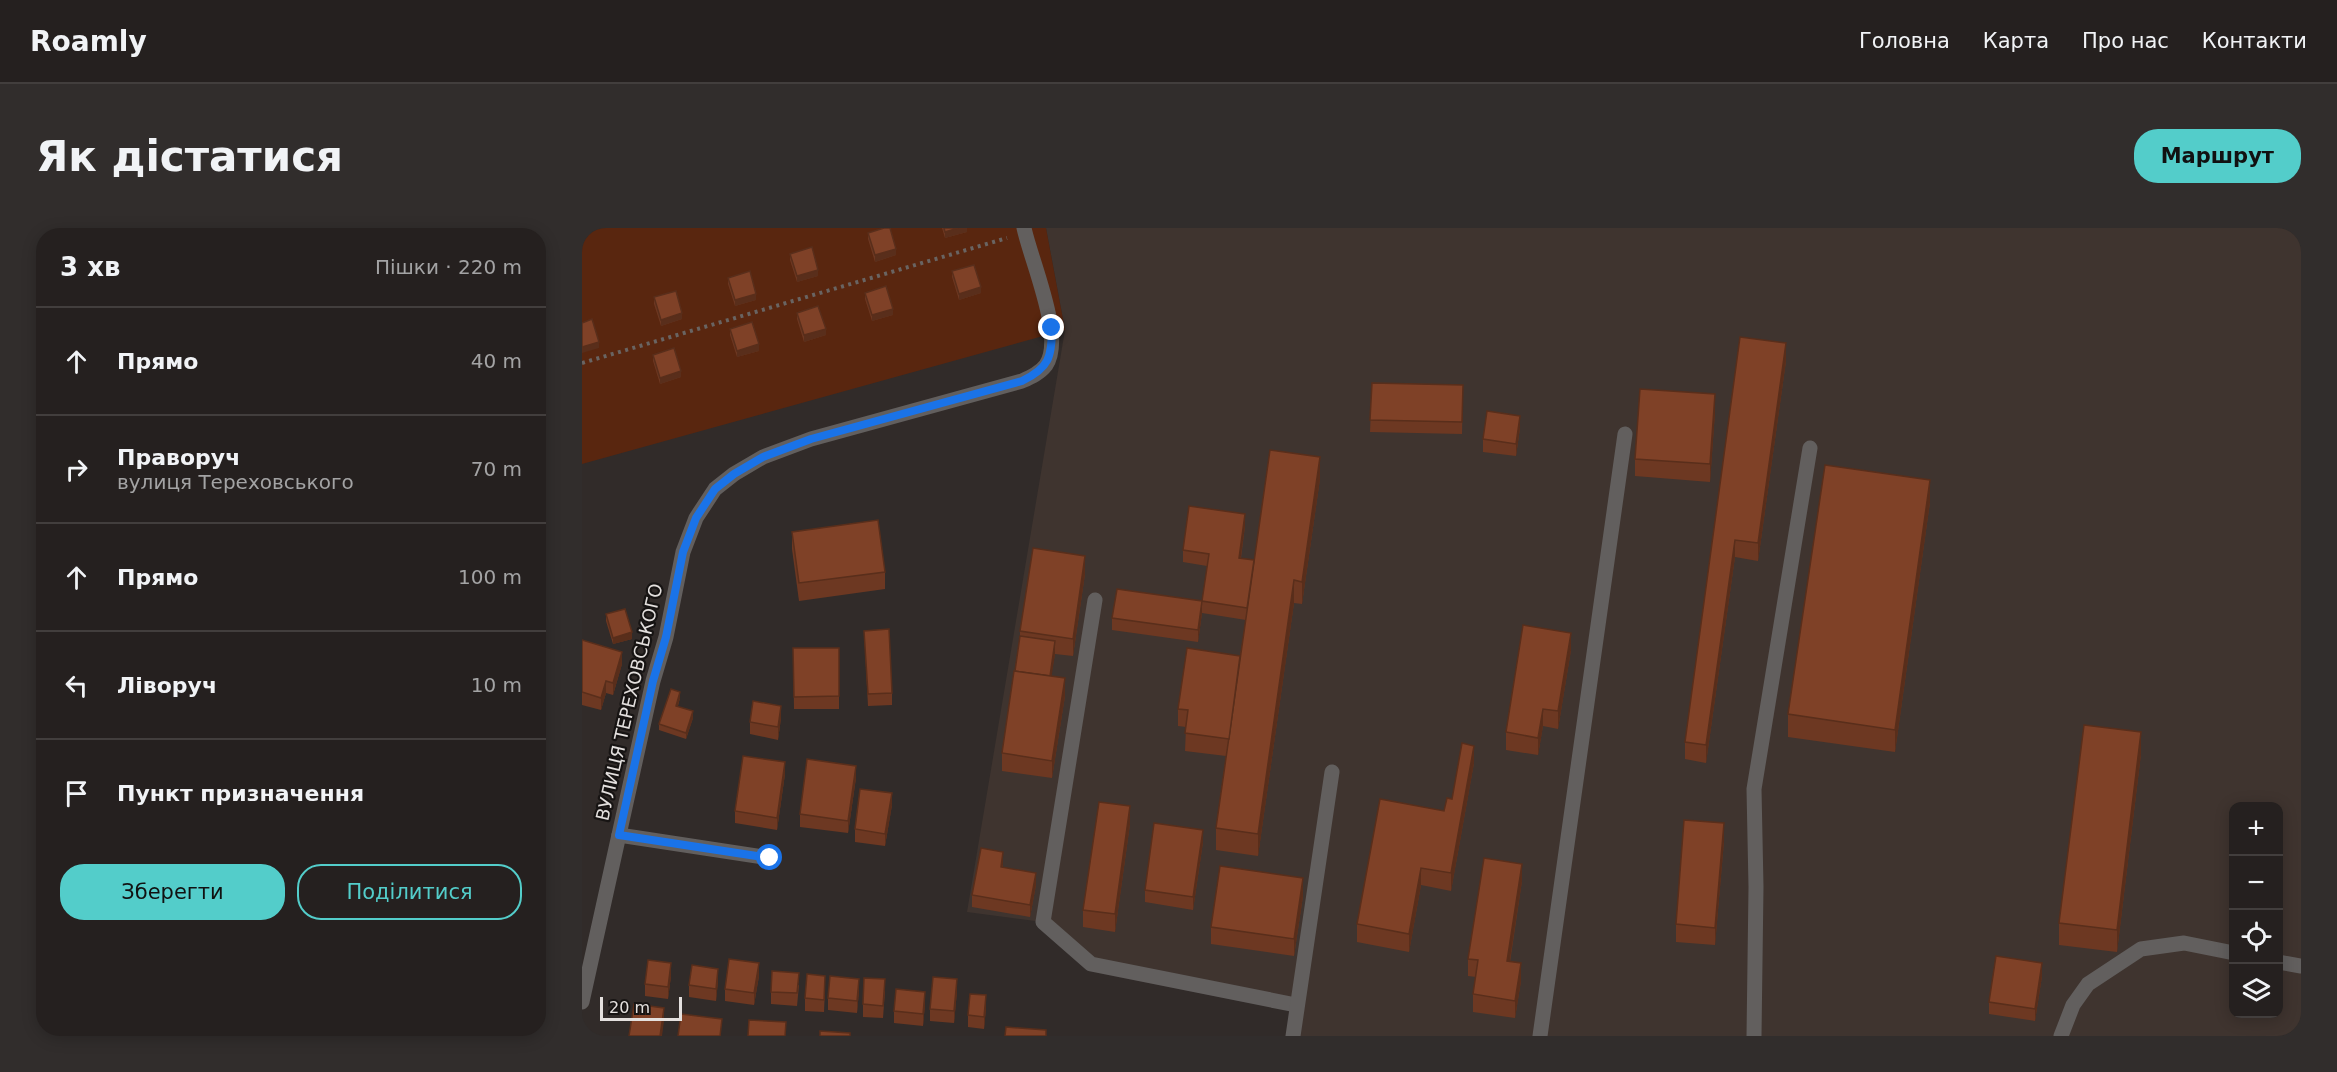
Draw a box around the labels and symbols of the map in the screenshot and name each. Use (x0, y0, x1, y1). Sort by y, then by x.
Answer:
route end (1038, 314, 1064, 340)
street label: ВУЛИЦЯ ТЕРЕХОВСЬКОГО (591, 581, 667, 823)
route start (756, 844, 782, 870)
scale bar (600, 994, 682, 1022)

